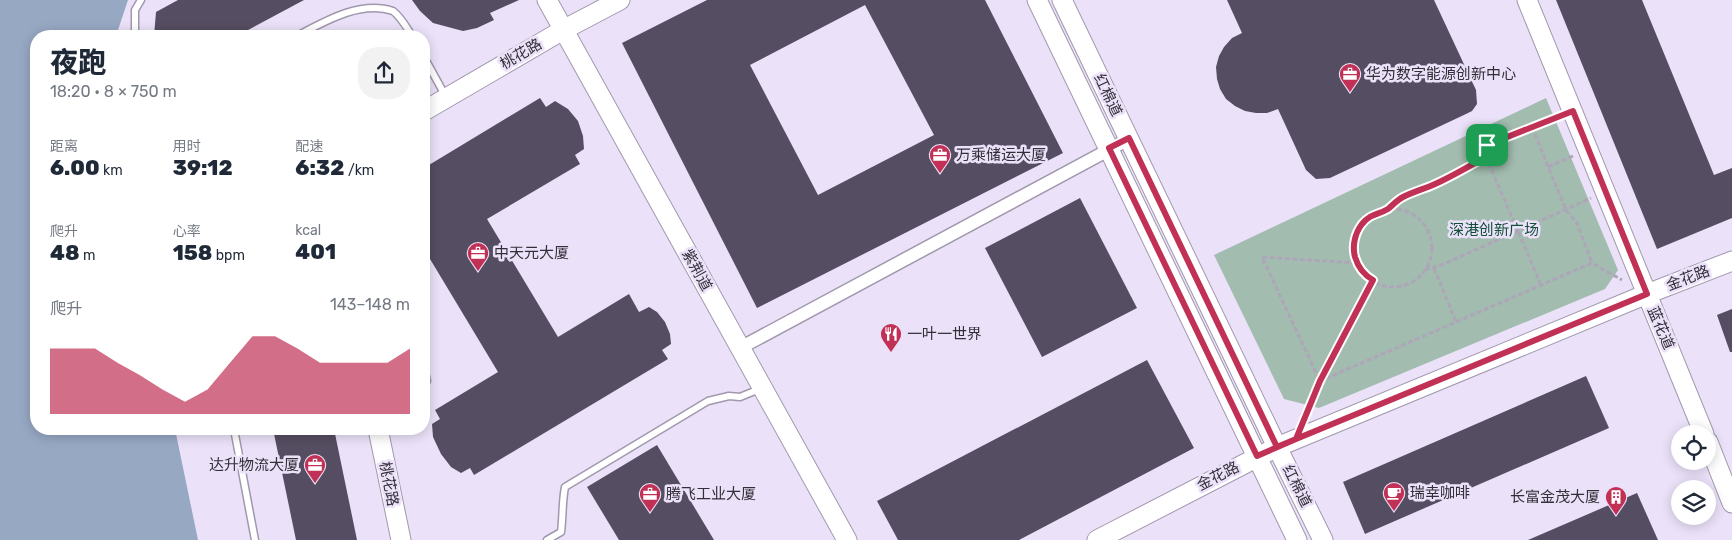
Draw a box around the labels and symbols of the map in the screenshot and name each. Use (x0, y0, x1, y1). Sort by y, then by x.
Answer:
street label: 桃花路 (497, 35, 545, 73)
office icon: 华为数字能源创新中心 (1338, 62, 1362, 93)
place label: 华为数字能源创新中心 (1366, 65, 1516, 83)
street label: 红棉道 (1090, 71, 1126, 119)
pin (1466, 124, 1508, 166)
office icon: 万乘储运大厦 (928, 143, 952, 174)
place label: 万乘储运大厦 (956, 146, 1046, 164)
park label: 深港创新广场 (1449, 221, 1539, 239)
office icon: 中天元大厦 (466, 241, 490, 272)
place label: 中天元大厦 (494, 244, 569, 262)
street label: 紫荆道 (678, 246, 716, 294)
street label: 金花路 (1664, 262, 1712, 294)
street label: 蓝花道 (1644, 304, 1678, 352)
restaurant icon: 一叶一世界 (879, 322, 903, 353)
place label: 一叶一世界 (907, 325, 982, 343)
office icon: 达升物流大厦 (303, 453, 327, 484)
place label: 达升物流大厦 (209, 456, 299, 474)
street label: 金花路 (1194, 458, 1242, 494)
street label: 桃花路 (376, 460, 402, 508)
street label: 红棉道 (1279, 462, 1315, 510)
cafe icon: 瑞幸咖啡 (1382, 481, 1406, 512)
office icon: 腾飞工业大厦 (638, 482, 662, 513)
place label: 瑞幸咖啡 (1410, 484, 1470, 502)
place label: 腾飞工业大厦 (666, 485, 756, 503)
building icon: 长富金茂大厦 (1604, 485, 1628, 516)
place label: 长富金茂大厦 (1510, 488, 1600, 506)

